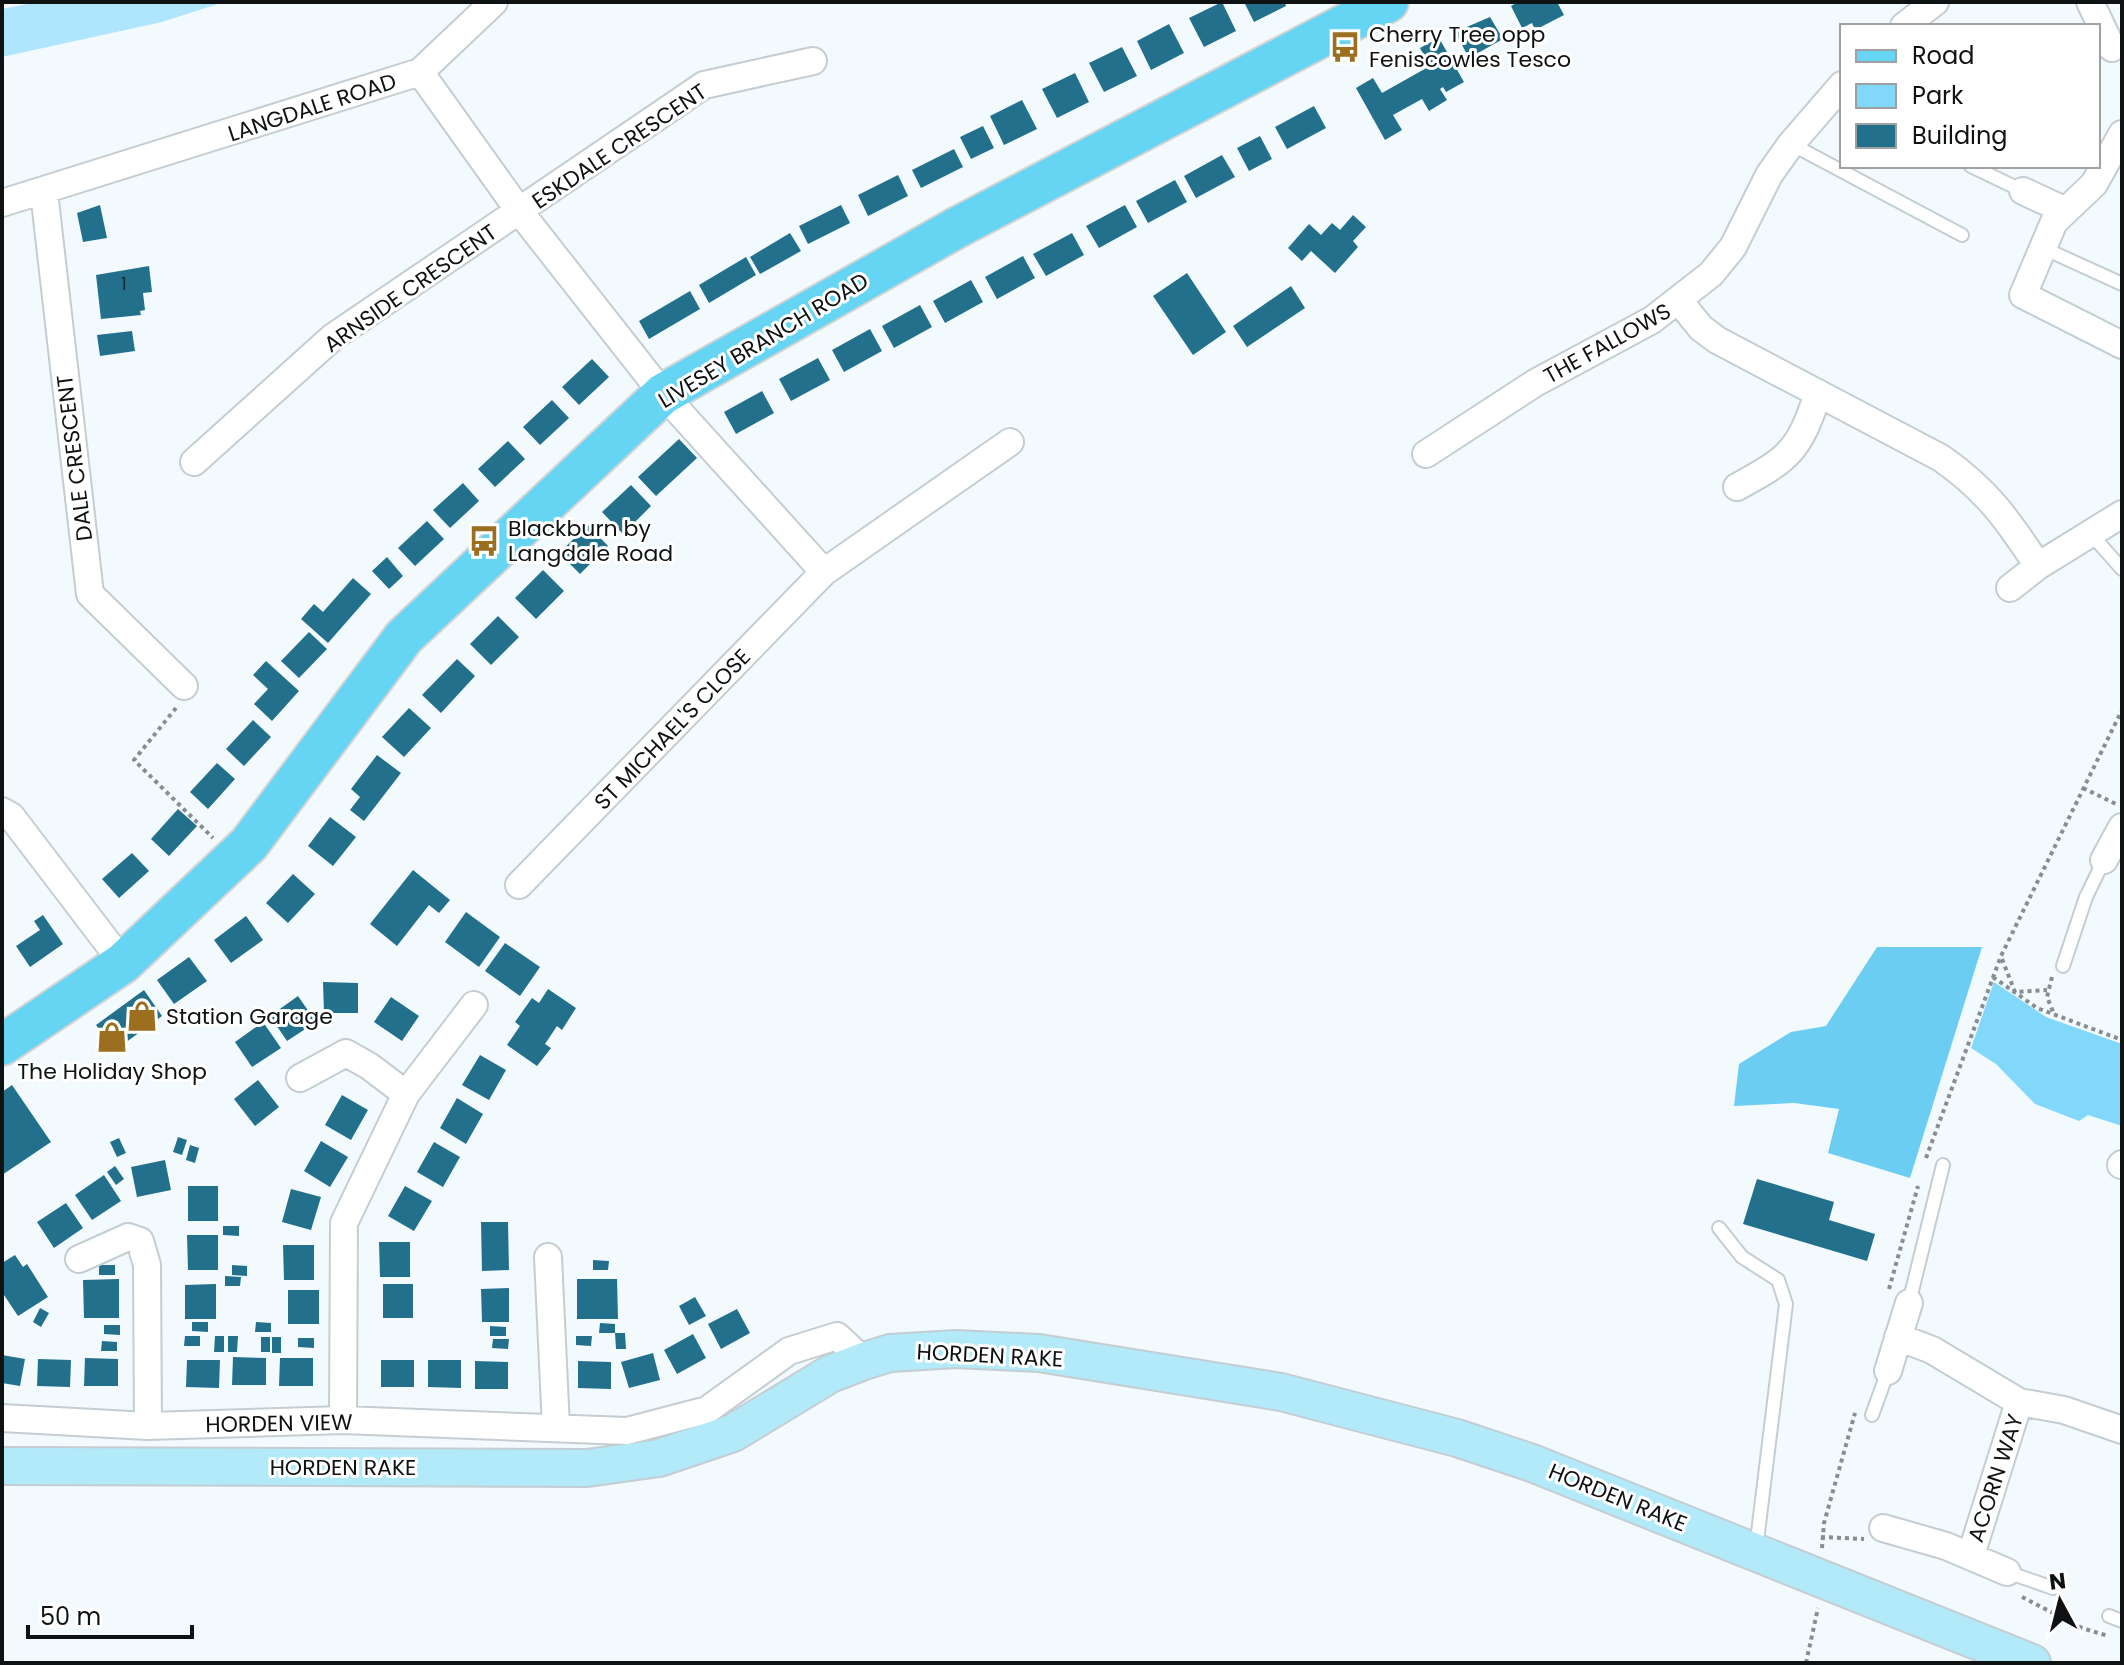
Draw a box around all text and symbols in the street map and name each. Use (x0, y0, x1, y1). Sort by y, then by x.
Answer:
place label: Cherry Tree opp Feniscowles Tesco (1369, 19, 1571, 75)
legend (1840, 24, 2100, 168)
bus stop icon: Cherry Tree opp Feniscowles Tesco (1328, 30, 1362, 64)
text: Road (1912, 39, 1974, 72)
street label: LANGDALE ROAD (224, 66, 400, 149)
street label: ESKDALE CRESCENT (526, 76, 713, 216)
text: Park (1912, 79, 1964, 112)
text: Building (1912, 119, 2008, 152)
street label: ARNSIDE CRESCENT (317, 217, 503, 360)
street label: LIVESEY BRANCH ROAD (652, 265, 874, 416)
house number: 1 (121, 271, 127, 296)
street label: THE FALLOWS (1538, 296, 1676, 391)
street label: DALE CRESCENT (49, 373, 100, 543)
place label: Blackburn by Langdale Road (508, 513, 673, 569)
bus stop icon: Blackburn by Langdale Road (467, 524, 501, 558)
street label: ST MICHAEL'S CLOSE (587, 642, 758, 817)
shop icon: Station Garage (125, 999, 159, 1033)
place label: Station Garage (166, 1001, 333, 1032)
shop icon: The Holiday Shop (95, 1020, 129, 1054)
place label: The Holiday Shop (17, 1056, 207, 1087)
street label: HORDEN RAKE (916, 1336, 1064, 1375)
street label: HORDEN VIEW (205, 1407, 353, 1440)
street label: ACORN WAY (1960, 1410, 2031, 1546)
street label: HORDEN RAKE (270, 1452, 416, 1483)
street label: HORDEN RAKE (1544, 1456, 1692, 1539)
north arrow (2020, 1561, 2100, 1641)
text: N (2048, 1565, 2068, 1598)
scale bar (28, 1589, 192, 1639)
text: 50 m (40, 1600, 101, 1633)

